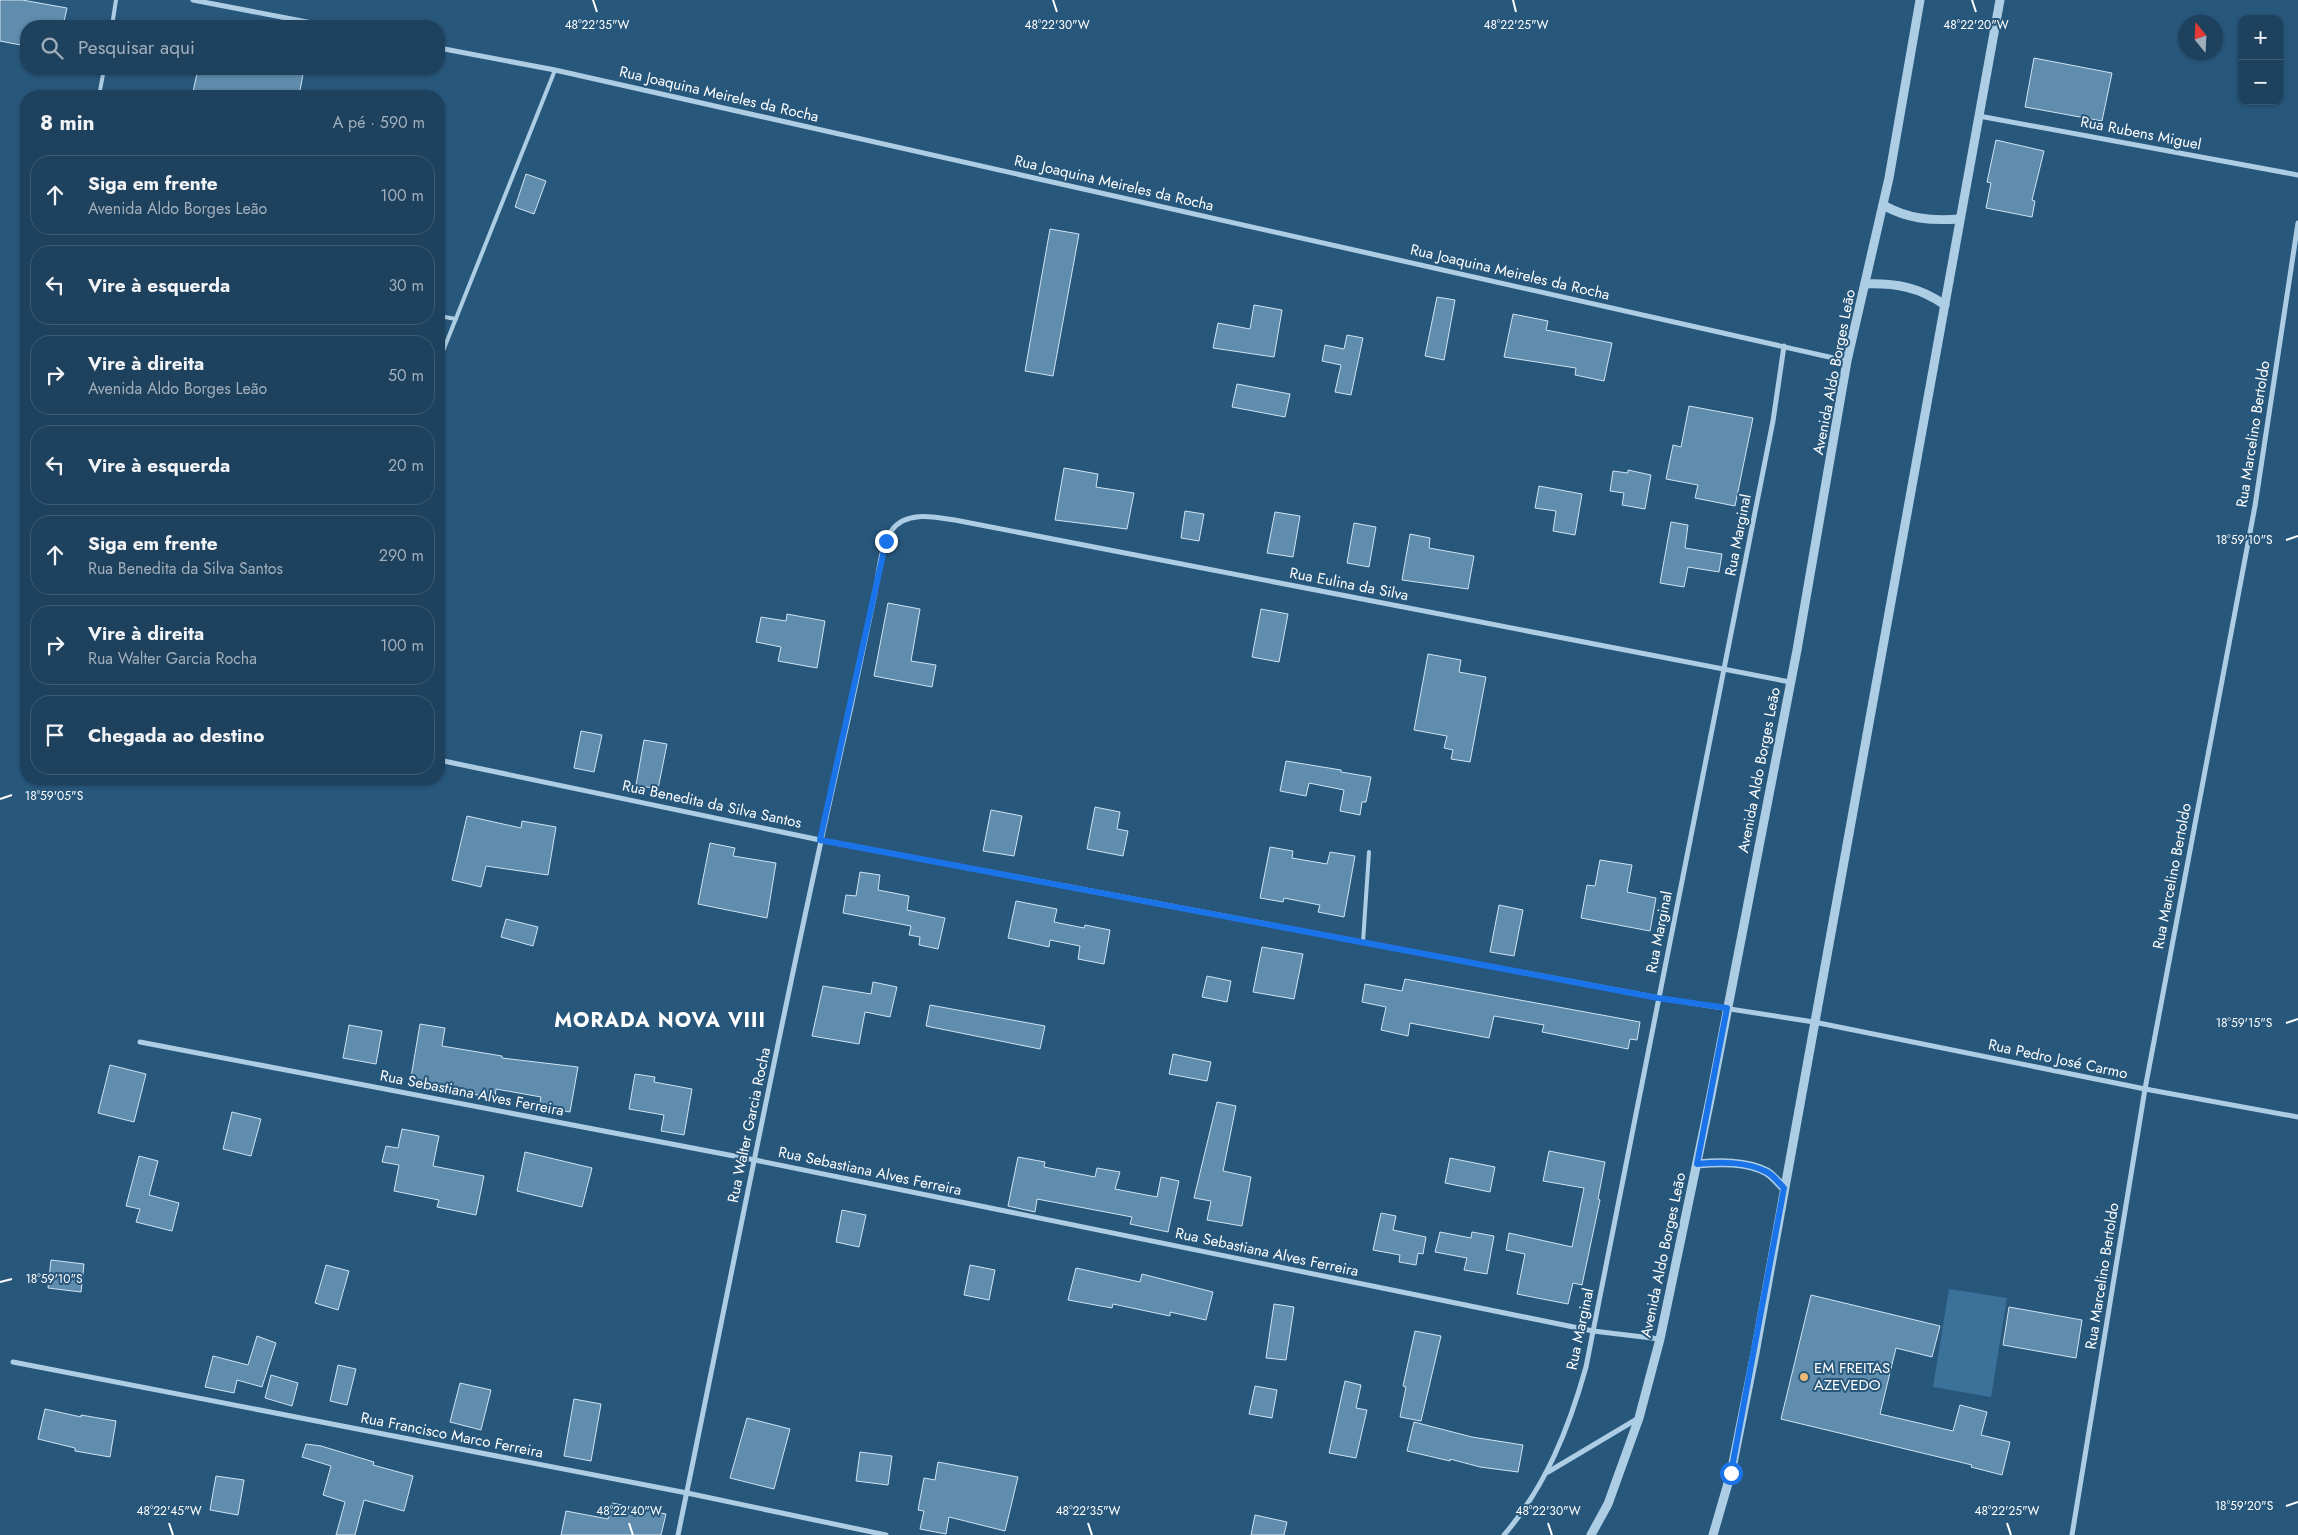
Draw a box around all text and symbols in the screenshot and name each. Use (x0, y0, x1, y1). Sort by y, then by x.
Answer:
north arrow (2178, 15, 2223, 60)
map controls (2238, 15, 2283, 105)
button: + (2238, 15, 2283, 60)
text: 48°22'35"W (565, 16, 629, 34)
text: 48°22'30"W (1024, 16, 1090, 34)
text: 48°22'25"W (1483, 16, 1549, 34)
text: 48°22'20"W (1943, 16, 2009, 34)
search box (20, 20, 445, 75)
icon: search (38, 34, 66, 62)
text: Pesquisar aqui (78, 34, 195, 61)
street label: Rua Joaquina Meireles da Rocha (617, 60, 821, 128)
button: − (2238, 60, 2283, 105)
text: 8 min (40, 108, 95, 138)
text: A pé · 590 m (333, 111, 425, 134)
street label: Rua Rubens Miguel (2079, 111, 2203, 155)
street label: Rua Joaquina Meireles da Rocha (1012, 149, 1216, 217)
text: Siga em frente (88, 170, 218, 197)
icon: ahead (41, 181, 69, 209)
text: 100 m (380, 184, 424, 207)
text: Avenida Aldo Borges Leão (88, 197, 267, 220)
street label: Rua Joaquina Meireles da Rocha (1408, 238, 1612, 306)
icon: left (41, 271, 69, 299)
text: Vire à esquerda (88, 272, 230, 299)
text: 30 m (388, 274, 424, 297)
street label: Avenida Aldo Borges Leão (1807, 287, 1861, 457)
text: Vire à direita (88, 350, 204, 377)
street label: Rua Marcelino Bertoldo (2231, 359, 2275, 509)
icon: right (41, 361, 69, 389)
text: 50 m (388, 364, 424, 387)
text: Avenida Aldo Borges Leão (88, 377, 267, 400)
icon: left (41, 451, 69, 479)
text: Vire à esquerda (88, 452, 230, 479)
text: 20 m (388, 454, 424, 477)
street label: Rua Marginal (1719, 492, 1757, 578)
text: Siga em frente (88, 530, 218, 557)
route end (875, 530, 898, 553)
text: 18°59'10"S (2215, 531, 2273, 549)
icon: ahead (41, 541, 69, 569)
text: 290 m (379, 544, 424, 567)
text: Rua Benedita da Silva Santos (88, 557, 283, 580)
street label: Rua Eulina da Silva (1288, 562, 1410, 606)
text: Vire à direita (88, 620, 204, 647)
icon: right (41, 631, 69, 659)
text: 100 m (380, 634, 424, 657)
text: Rua Walter Garcia Rocha (88, 647, 257, 670)
street label: Avenida Aldo Borges Leão (1732, 685, 1786, 855)
icon: arrive (41, 721, 69, 749)
text: Chegada ao destino (88, 722, 264, 749)
street label: Rua Benedita da Silva Santos (620, 774, 804, 834)
text: 18°59'05"S (25, 787, 84, 805)
street label: Rua Marcelino Bertoldo (2147, 801, 2197, 951)
street label: Rua Marginal (1640, 889, 1678, 975)
district label: MORADA NOVA VIII (554, 1006, 766, 1035)
text: 18°59'15"S (2216, 1014, 2273, 1032)
street label: Rua Pedro José Carmo (1986, 1033, 2130, 1085)
street label: Rua Walter Garcia Rocha (722, 1045, 776, 1205)
street label: Rua Sebastiana Alves Ferreira (378, 1064, 566, 1122)
street label: Rua Sebastiana Alves Ferreira (776, 1141, 964, 1201)
street label: Avenida Aldo Borges Leão (1635, 1170, 1691, 1340)
street label: Rua Marcelino Bertoldo (2080, 1201, 2124, 1351)
street label: Rua Sebastiana Alves Ferreira (1173, 1222, 1361, 1282)
text: 18°59'10"S (25, 1270, 83, 1288)
street label: Rua Marginal (1561, 1286, 1599, 1372)
place label: EM FREITAS AZEVEDO (1814, 1357, 1890, 1396)
marker: EM FREITAS AZEVEDO (1798, 1371, 1810, 1383)
street label: Rua Francisco Marco Ferreira (359, 1407, 545, 1463)
route start (1720, 1462, 1743, 1485)
text: 18°59'20"S (2215, 1497, 2274, 1515)
text: 48°22'45"W (136, 1502, 202, 1520)
text: 48°22'40"W (596, 1502, 662, 1520)
text: 48°22'35"W (1056, 1502, 1120, 1520)
text: 48°22'30"W (1515, 1502, 1581, 1520)
text: 48°22'25"W (1974, 1502, 2040, 1520)

